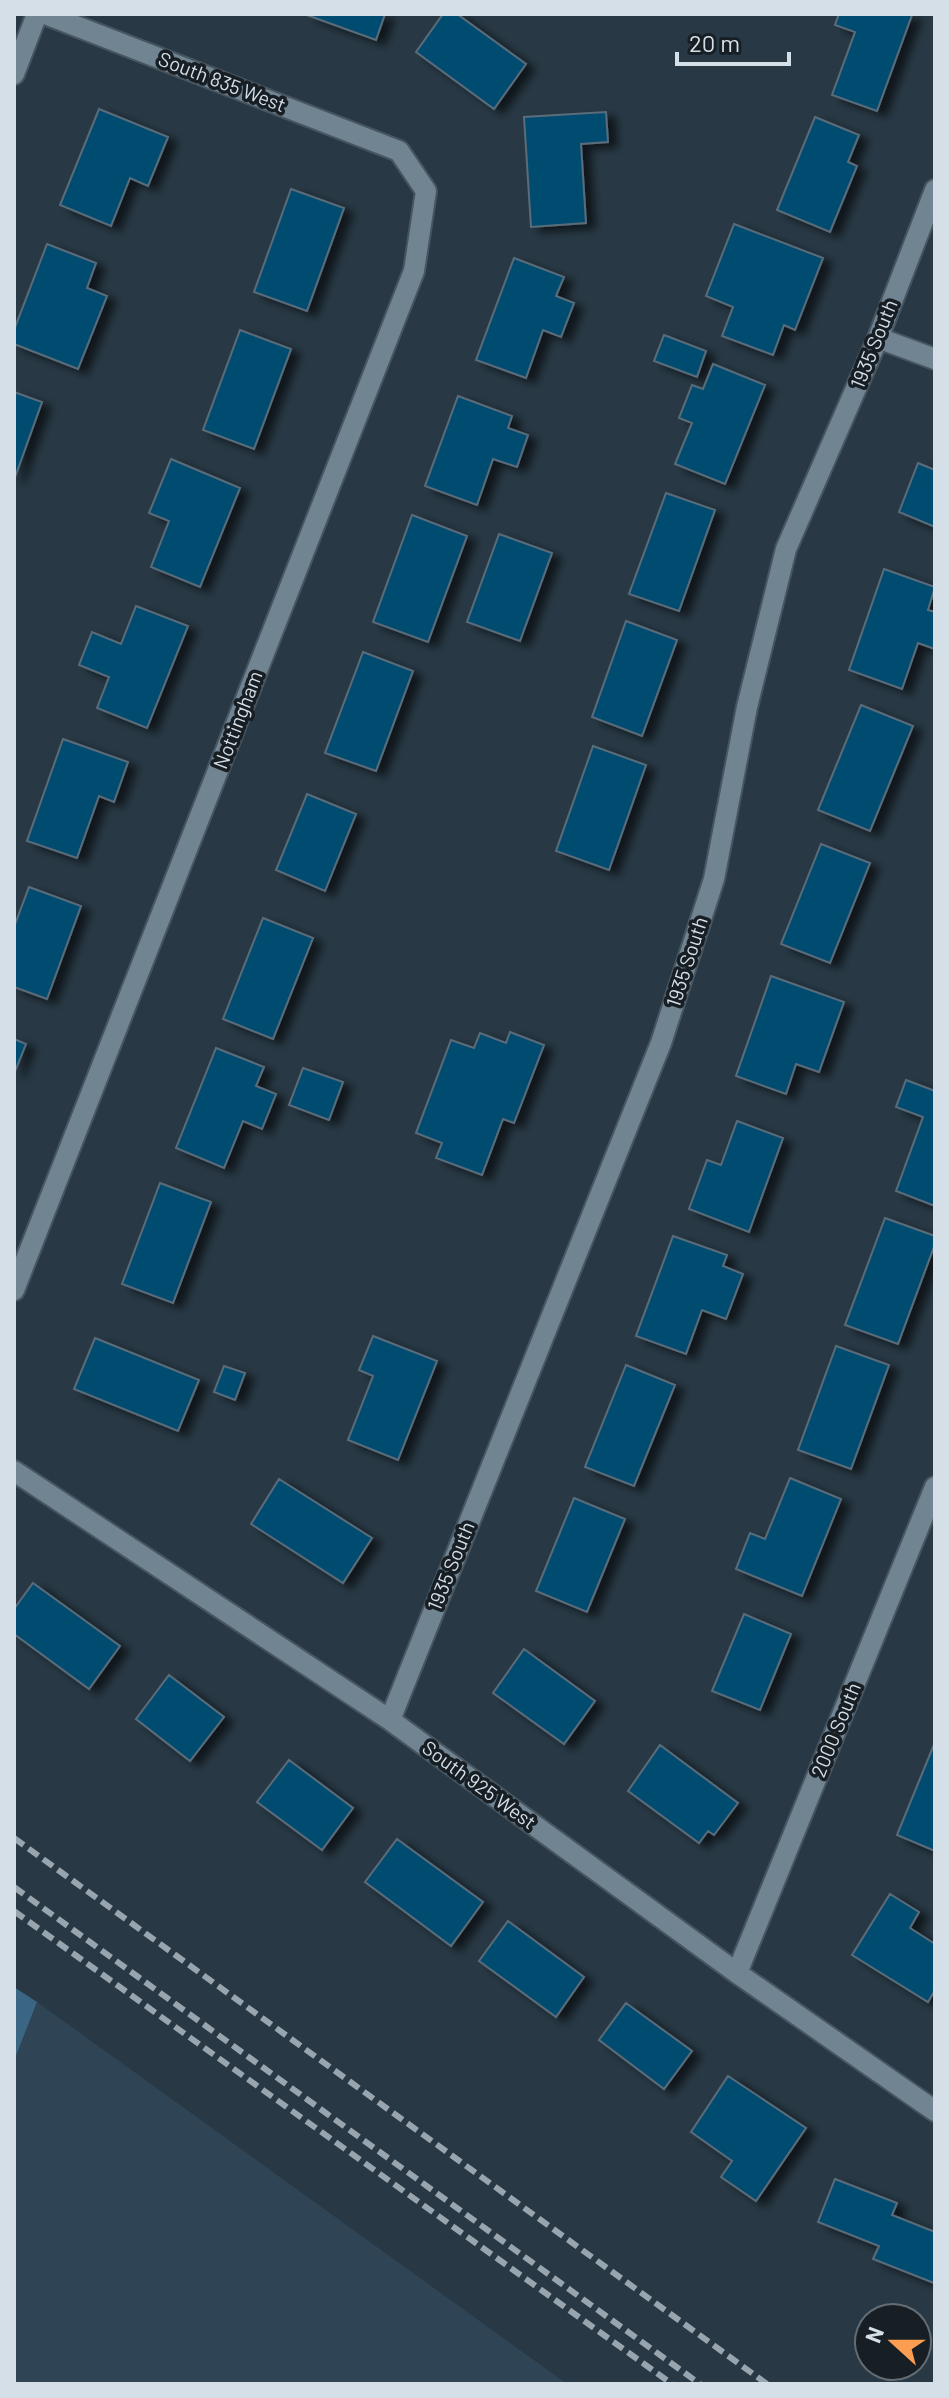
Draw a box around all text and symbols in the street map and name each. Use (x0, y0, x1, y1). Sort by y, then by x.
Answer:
scale bar (677, 16, 789, 66)
text: 20 m (689, 28, 740, 57)
street label: South 835 West (155, 46, 289, 116)
street label: 1935 South (844, 296, 902, 391)
street label: Nottingham (207, 667, 267, 772)
street label: 1935 South (660, 914, 712, 1010)
street label: 1935 South (421, 1518, 479, 1613)
street label: 2000 South (805, 1679, 865, 1780)
street label: South 925 West (418, 1735, 541, 1833)
north arrow (853, 2302, 933, 2382)
text: N (859, 2323, 888, 2346)

